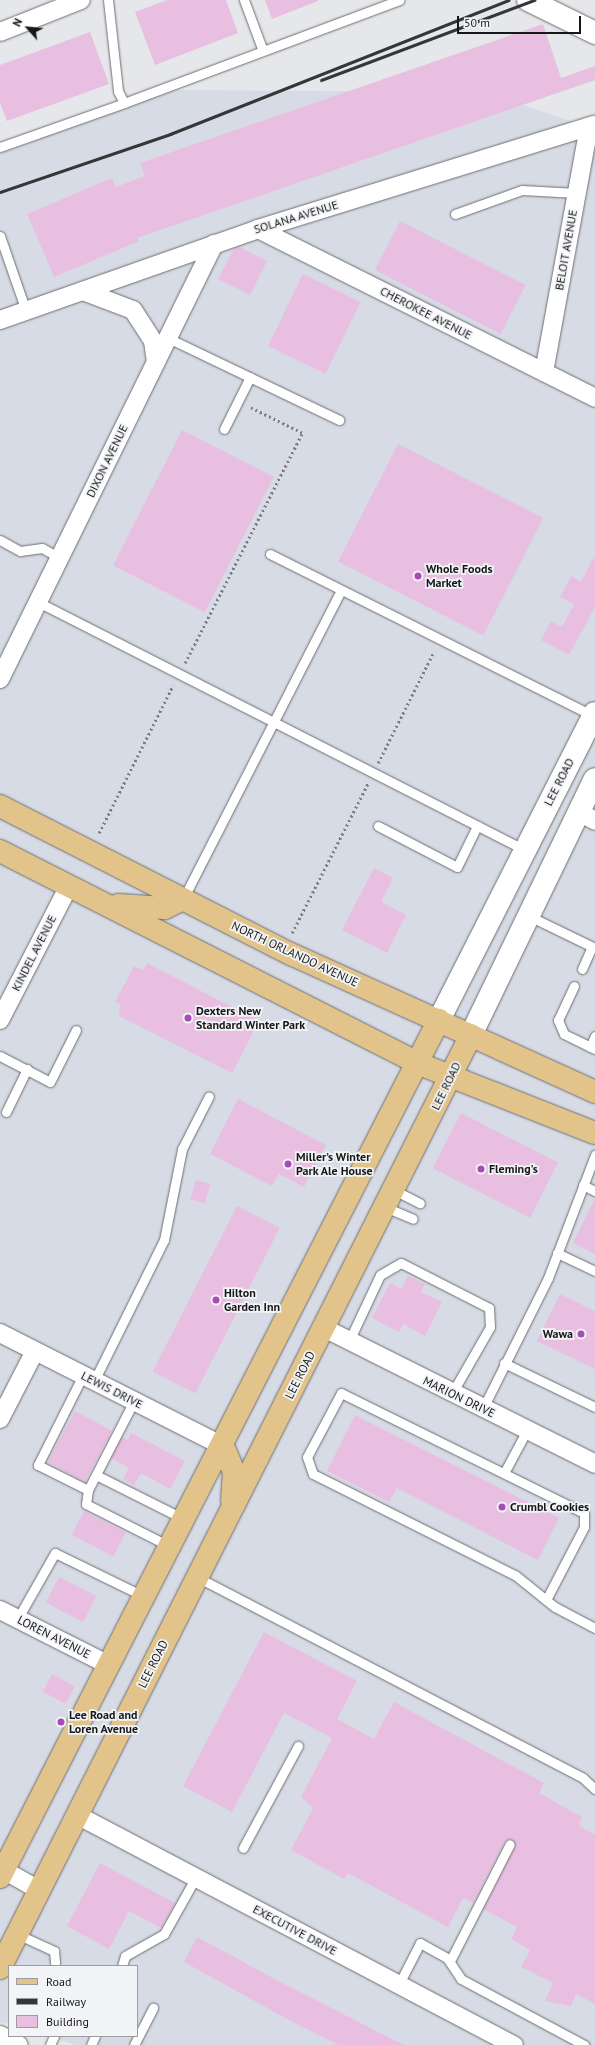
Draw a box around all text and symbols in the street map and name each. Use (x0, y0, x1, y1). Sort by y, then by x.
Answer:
north arrow (8, 8, 48, 48)
scale bar (459, 8, 583, 34)
text: 50 m (464, 15, 490, 30)
text: N (9, 16, 25, 29)
street label: SOLANA AVENUE (252, 197, 340, 237)
street label: BELOIT AVENUE (552, 208, 580, 292)
street label: CHEROKEE AVENUE (377, 284, 475, 342)
street label: DIXON AVENUE (83, 422, 131, 500)
place label: Whole Foods Market (426, 562, 493, 590)
marker: Whole Foods Market (413, 571, 423, 581)
street label: LEE ROAD (541, 756, 577, 808)
street label: KINDEL AVENUE (8, 912, 60, 994)
street label: NORTH ORLANDO AVENUE (229, 918, 361, 990)
place label: Dexters New Standard Winter Park (196, 1004, 305, 1032)
marker: Dexters New Standard Winter Park (183, 1013, 193, 1023)
street label: LEE ROAD (428, 1060, 464, 1112)
place label: Miller’s Winter Park Ale House (296, 1150, 373, 1178)
marker: Miller’s Winter Park Ale House (283, 1159, 293, 1169)
place label: Fleming's (489, 1162, 538, 1176)
marker: Fleming's (476, 1164, 486, 1174)
place label: Hilton Garden Inn (224, 1286, 280, 1314)
marker: Hilton Garden Inn (211, 1295, 221, 1305)
place label: Wawa (543, 1327, 573, 1341)
marker: Wawa (576, 1329, 586, 1339)
street label: LEE ROAD (282, 1349, 318, 1401)
street label: LEWIS DRIVE (79, 1368, 145, 1412)
street label: MARION DRIVE (421, 1373, 497, 1421)
place label: Crumbl Cookies (510, 1500, 589, 1514)
marker: Crumbl Cookies (497, 1502, 507, 1512)
street label: LOREN AVENUE (15, 1612, 93, 1662)
street label: LEE ROAD (135, 1638, 171, 1690)
place label: Lee Road and Loren Avenue (69, 1708, 139, 1736)
marker: Lee Road and Loren Avenue (56, 1717, 66, 1727)
street label: EXECUTIVE DRIVE (250, 1902, 340, 1958)
legend (8, 1965, 138, 2037)
text: Road (46, 1974, 71, 1989)
text: Railway (46, 1994, 86, 2009)
text: Building (46, 2014, 89, 2029)

